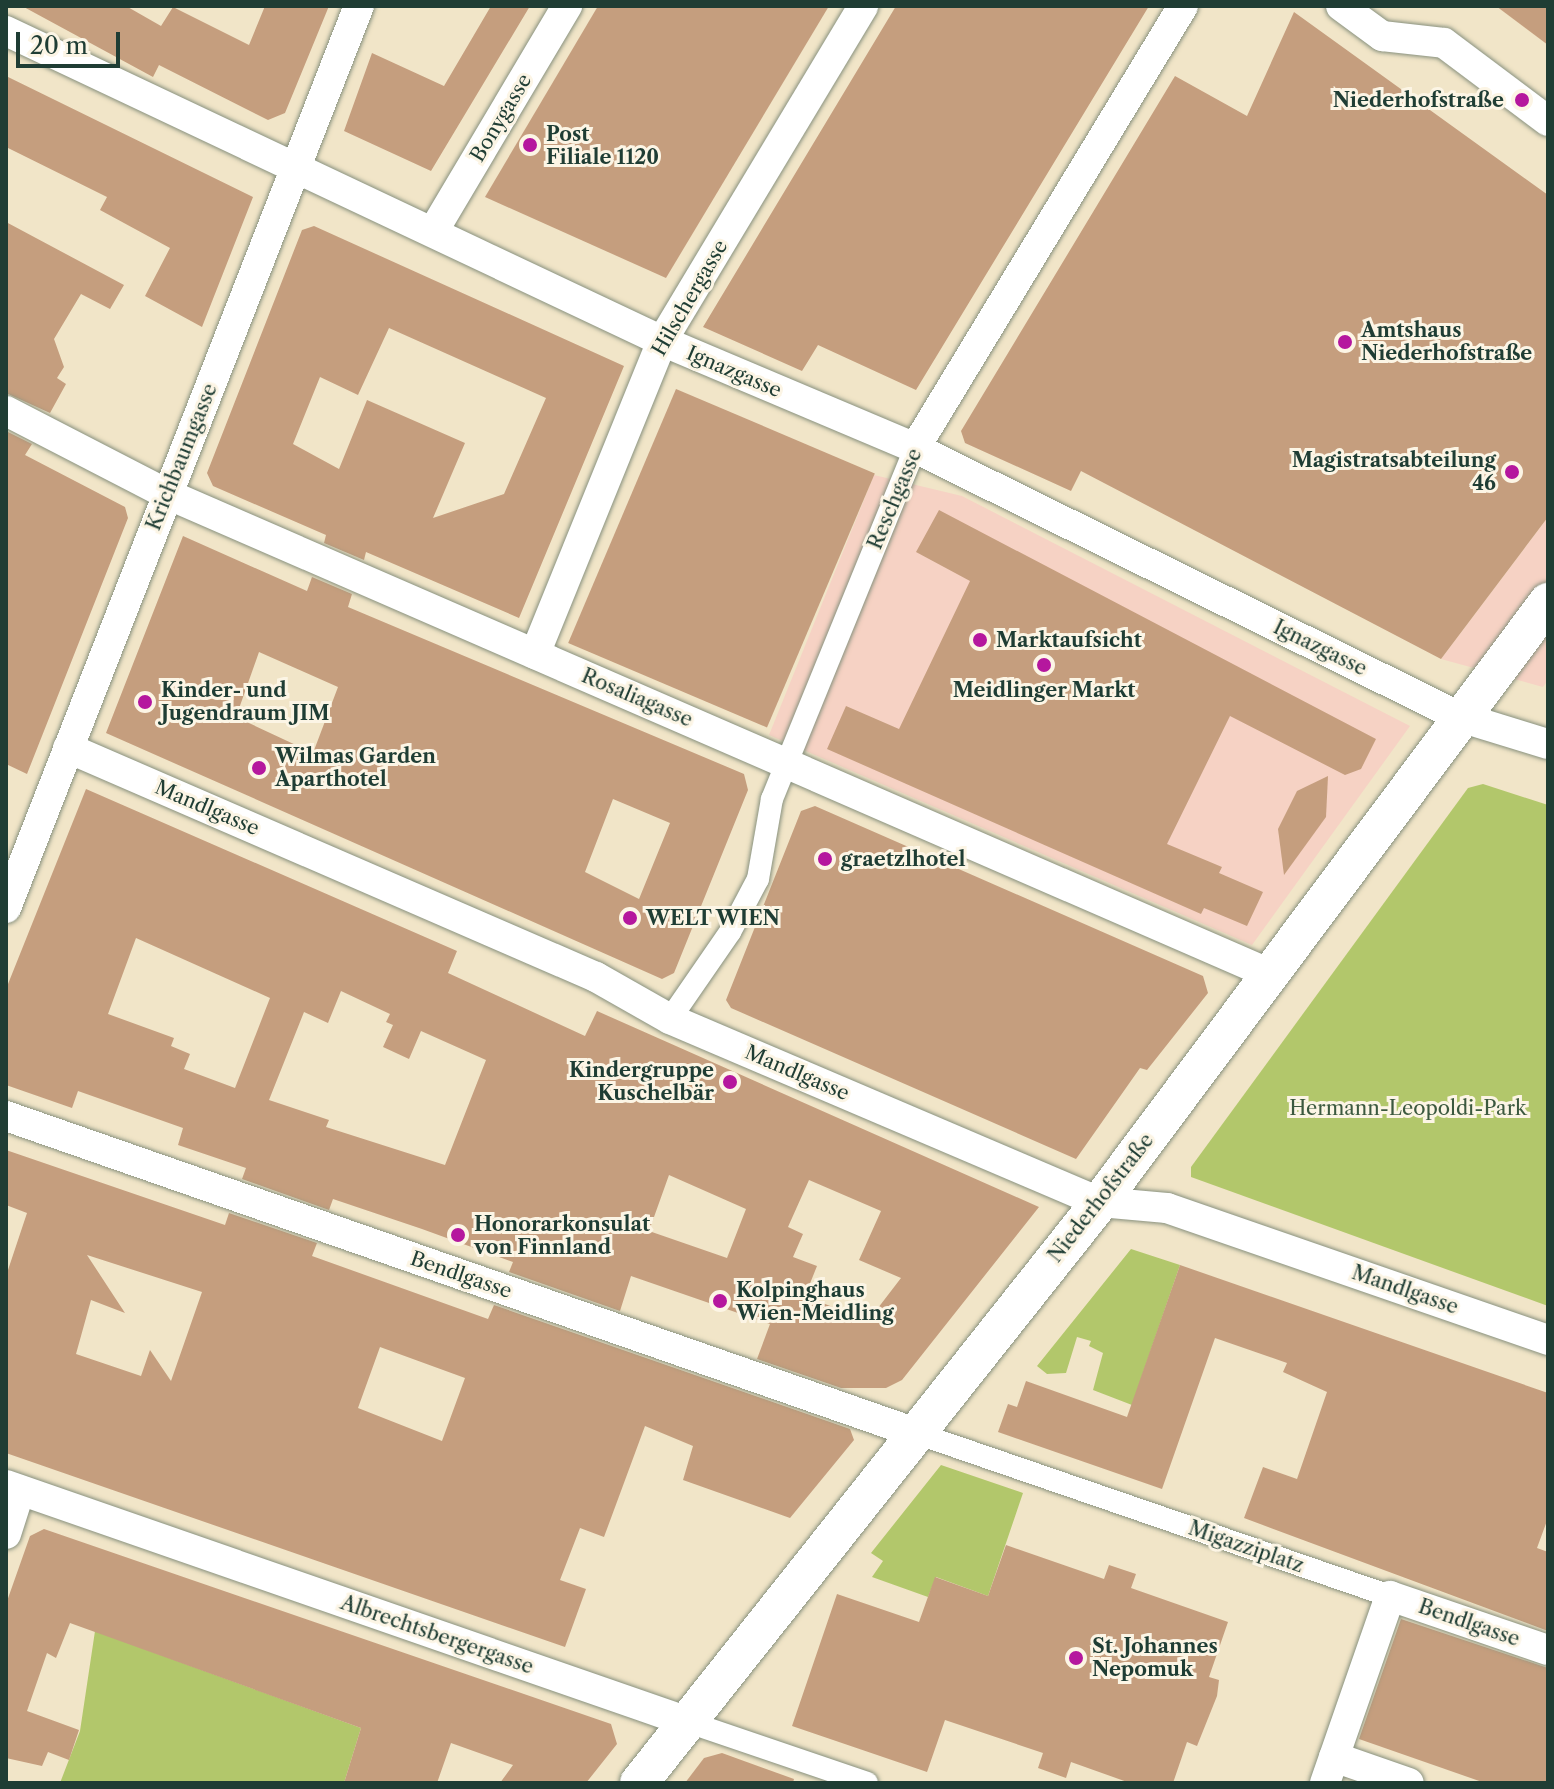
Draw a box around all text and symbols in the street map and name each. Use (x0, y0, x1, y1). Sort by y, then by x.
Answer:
scale bar (20, 16, 124, 66)
text: 20 m (30, 31, 88, 60)
street label: Bonygasse (465, 70, 537, 166)
place label: Niederhofstraße (1333, 88, 1504, 112)
marker: Niederhofstraße (1511, 89, 1533, 111)
place label: Post Filiale 1120 (546, 122, 659, 169)
marker: Post Filiale 1120 (521, 136, 539, 154)
street label: Hilschergasse (647, 236, 733, 360)
place label: Amtshaus Niederhofstraße (1361, 318, 1532, 365)
marker: Amtshaus Niederhofstraße (1336, 333, 1354, 351)
street label: Ignazgasse (683, 341, 785, 403)
street label: Krichbaumgasse (142, 380, 222, 534)
street label: Reschgasse (863, 445, 927, 553)
place label: Magistratsabteilung 46 (1292, 448, 1496, 495)
marker: Magistratsabteilung 46 (1503, 463, 1521, 481)
street label: Ignazgasse (1269, 615, 1371, 681)
place label: Marktaufsicht (996, 628, 1142, 652)
marker: Marktaufsicht (971, 631, 989, 649)
marker: Meidlinger Markt (1035, 656, 1053, 674)
street label: Rosaliagasse (578, 664, 696, 732)
place label: Kinder- und Jugendraum JIM (161, 678, 330, 725)
place label: Meidlinger Markt (953, 678, 1135, 702)
marker: Kinder- und Jugendraum JIM (136, 693, 154, 711)
place label: Wilmas Garden Aparthotel (275, 744, 436, 791)
marker: Wilmas Garden Aparthotel (250, 759, 268, 777)
street label: Mandlgasse (151, 775, 263, 841)
place label: graetzlhotel (841, 847, 966, 871)
marker: graetzlhotel (816, 850, 834, 868)
place label: WELT WIEN (646, 906, 781, 930)
marker: WELT WIEN (621, 909, 639, 927)
street label: Mandlgasse (741, 1040, 853, 1106)
place label: Kindergruppe Kuschelbär (569, 1058, 714, 1105)
marker: Kindergruppe Kuschelbär (721, 1073, 739, 1091)
park label: Hermann-Leopoldi-Park (1289, 1096, 1527, 1120)
street label: Niederhofstraße (1043, 1129, 1159, 1267)
place label: Honorarkonsulat von Finnland (474, 1212, 650, 1259)
marker: Honorarkonsulat von Finnland (449, 1226, 467, 1244)
street label: Bendlgasse (407, 1246, 515, 1304)
street label: Mandlgasse (1349, 1261, 1461, 1319)
place label: Kolpinghaus Wien-Meidling (736, 1278, 894, 1325)
marker: Kolpinghaus Wien-Meidling (711, 1292, 729, 1310)
street label: Migazziplatz (1185, 1516, 1307, 1578)
street label: Albrechtsbergergasse (337, 1591, 537, 1679)
street label: Bendlgasse (1415, 1594, 1523, 1652)
place label: St. Johannes Nepomuk (1092, 1634, 1218, 1681)
marker: St. Johannes Nepomuk (1067, 1649, 1085, 1667)

